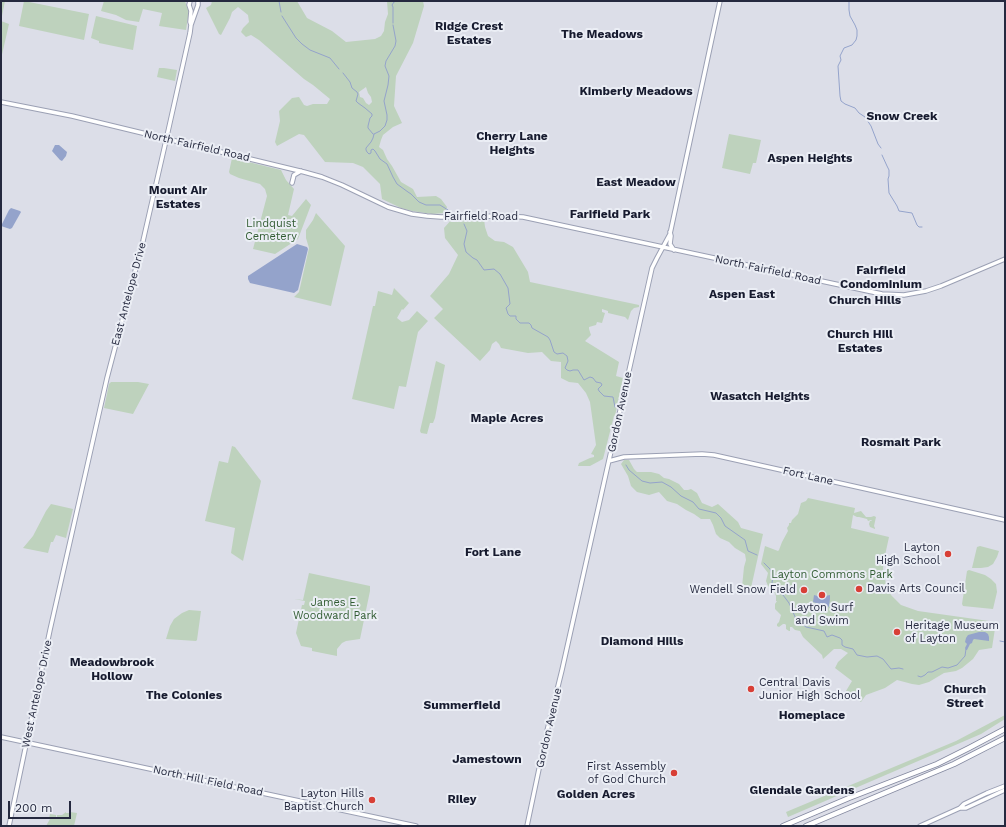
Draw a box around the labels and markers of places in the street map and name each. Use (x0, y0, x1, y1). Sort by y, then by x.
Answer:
place label: Layton High School (876, 541, 940, 567)
marker: Layton High School (943, 549, 953, 559)
place label: Davis Arts Council (867, 582, 965, 596)
place label: Wendell Snow Field (689, 583, 796, 597)
marker: Davis Arts Council (854, 584, 864, 594)
marker: Wendell Snow Field (799, 585, 809, 595)
marker: Layton Surf and Swim (817, 590, 827, 600)
place label: Layton Surf and Swim (791, 601, 853, 627)
place label: Heritage Museum of Layton (905, 619, 999, 645)
marker: Heritage Museum of Layton (892, 627, 902, 637)
place label: Central Davis Junior High School (759, 676, 860, 702)
marker: Central Davis Junior High School (746, 684, 756, 694)
place label: First Assembly of God Church (587, 760, 666, 786)
marker: First Assembly of God Church (669, 768, 679, 778)
place label: Layton Hills Baptist Church (284, 787, 364, 813)
marker: Layton Hills Baptist Church (367, 795, 377, 805)

